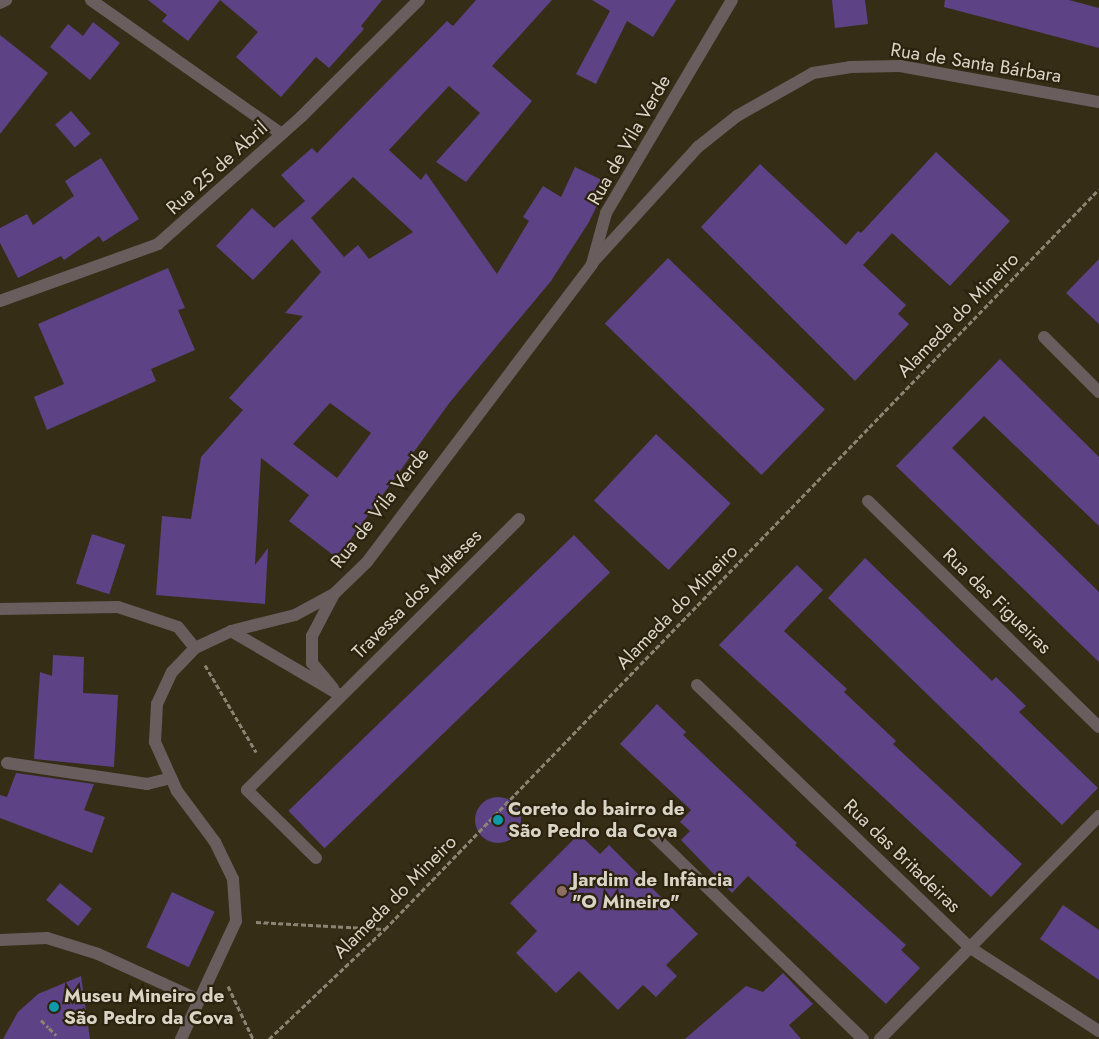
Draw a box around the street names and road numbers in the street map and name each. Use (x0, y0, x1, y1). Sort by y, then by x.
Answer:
street label: Rua de Santa Bárbara (889, 38, 1063, 88)
street label: Rua de Vila Verde (583, 71, 675, 209)
street label: Rua 25 de Abril (162, 117, 272, 219)
street label: Alameda do Mineiro (893, 248, 1023, 382)
street label: Rua de Vila Verde (326, 443, 434, 573)
street label: Travessa dos Malteses (347, 524, 487, 664)
street label: Alameda do Mineiro (612, 540, 742, 674)
street label: Rua das Figueiras (938, 543, 1056, 659)
street label: Rua das Britadeiras (839, 795, 965, 917)
street label: Alameda do Mineiro (329, 831, 461, 963)

